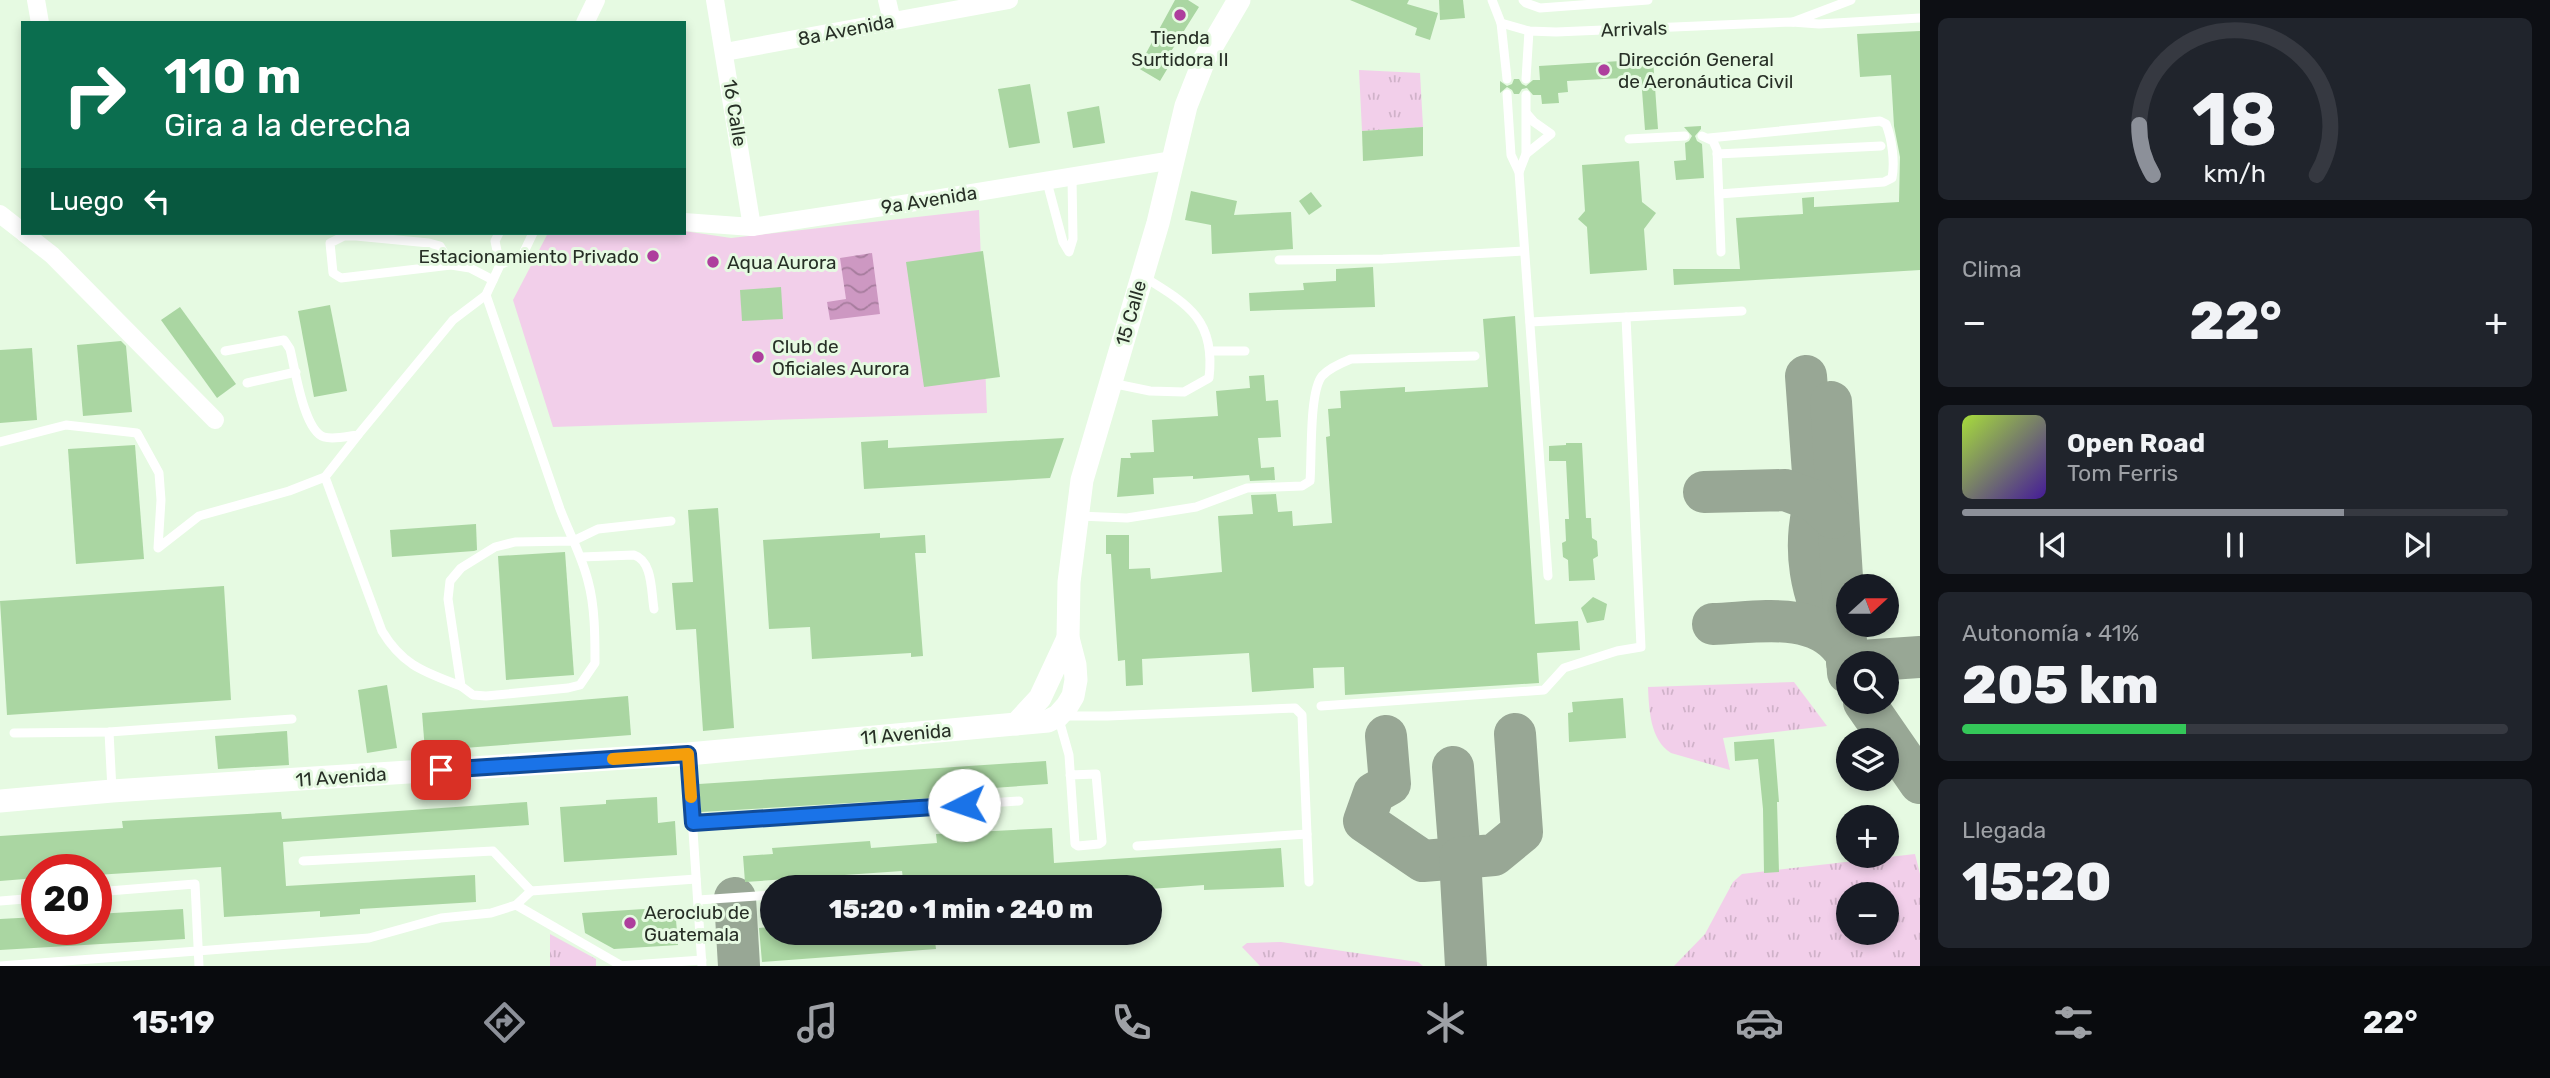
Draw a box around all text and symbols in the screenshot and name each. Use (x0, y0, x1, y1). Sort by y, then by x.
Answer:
marker: Tienda Surtidora II (1172, 7, 1188, 23)
street label: 8a Avenida (796, 9, 896, 51)
street label: Arrivals (1600, 16, 1668, 42)
place label: Tienda Surtidora II (1131, 26, 1229, 71)
text: 110 m (164, 47, 301, 105)
place label: Dirección General de Aeronáutica Civil (1618, 48, 1793, 93)
icon: right (49, 49, 140, 140)
marker: Dirección General de Aeronáutica Civil (1596, 62, 1612, 78)
text: 18 (2192, 77, 2278, 163)
street label: 16 Calle (718, 78, 752, 148)
text: Gira a la derecha (164, 106, 411, 144)
text: km/h (2204, 159, 2266, 188)
street label: 9a Avenida (879, 181, 979, 219)
icon: left (138, 182, 176, 220)
text: Luego (49, 186, 124, 217)
place label: Estacionamiento Privado (419, 245, 639, 268)
marker: Estacionamiento Privado (645, 248, 661, 264)
place label: Aqua Aurora (727, 251, 837, 274)
marker: Aqua Aurora (705, 254, 721, 270)
text: Clima (1962, 255, 2022, 283)
street label: 15 Calle (1111, 278, 1151, 348)
text: 22° (2189, 290, 2282, 352)
text: − (1962, 299, 1987, 345)
text: + (2484, 299, 2508, 345)
place label: Club de Oficiales Aurora (772, 335, 910, 380)
marker: Club de Oficiales Aurora (750, 349, 766, 365)
text: Open Road (2067, 428, 2205, 459)
text: Tom Ferris (2067, 459, 2178, 487)
icon: previous (2034, 526, 2072, 564)
icon: pause (2216, 526, 2254, 564)
icon: next (2398, 526, 2436, 564)
north arrow (1836, 574, 1899, 637)
map controls (1836, 574, 1899, 945)
text: Autonomía · 41% (1962, 619, 2139, 647)
button: search (1836, 651, 1899, 714)
text: 205 km (1962, 654, 2159, 716)
street label: 11 Avenida (860, 719, 952, 749)
button: layers (1836, 728, 1899, 791)
pin (411, 740, 471, 800)
icon: arrive (422, 751, 460, 789)
street label: 11 Avenida (295, 762, 387, 792)
position arrow (927, 768, 1001, 842)
button: + (1836, 805, 1899, 868)
text: Llegada (1962, 816, 2046, 844)
text: 15:20 (1962, 851, 2112, 913)
speed limit sign: 20 (21, 854, 112, 945)
button: − (1836, 882, 1899, 945)
text: 15:20 · 1 min · 240 m (829, 894, 1093, 925)
place label: Aeroclub de Guatemala (644, 901, 750, 946)
marker: Aeroclub de Guatemala (622, 915, 638, 931)
icon: directions (480, 998, 529, 1047)
icon: music (793, 998, 842, 1047)
icon: phone (1107, 998, 1156, 1047)
icon: climate (1421, 998, 1470, 1047)
icon: car (1735, 998, 1784, 1047)
icon: filters (2049, 998, 2098, 1047)
text: 15:19 (132, 1003, 215, 1041)
text: 22° (2363, 1003, 2418, 1041)

